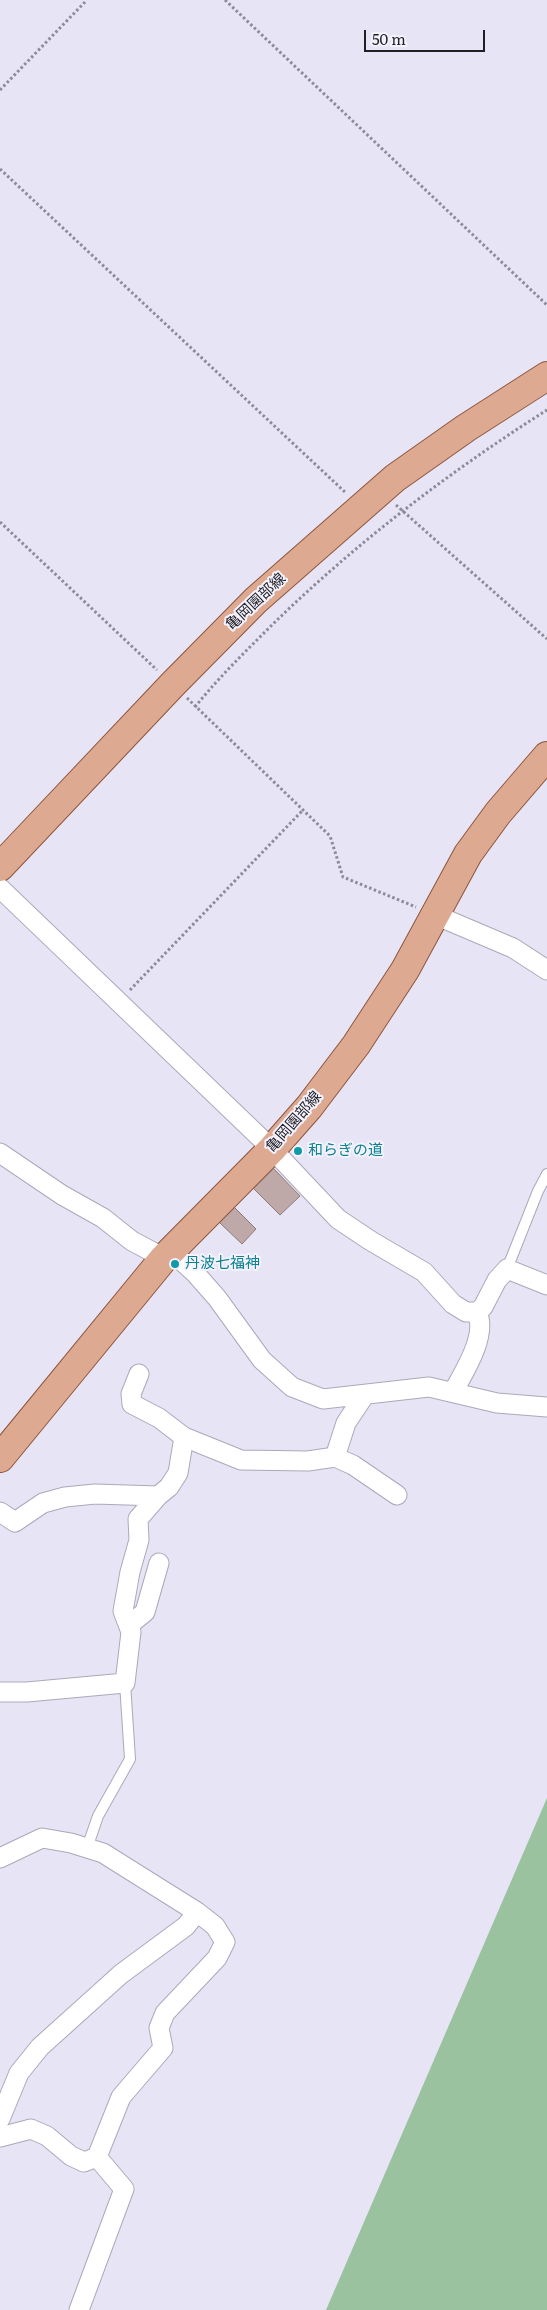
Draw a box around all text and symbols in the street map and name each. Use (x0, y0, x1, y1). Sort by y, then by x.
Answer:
scale bar (367, 20, 488, 52)
text: 50 m (372, 27, 406, 50)
street label: 亀岡園部線 (222, 570, 290, 634)
street label: 亀岡園部線 (263, 1088, 325, 1156)
place label: 和らぎの道 (308, 1142, 383, 1160)
marker: 和らぎの道 (292, 1145, 304, 1157)
place label: 丹波七福神 (185, 1255, 260, 1273)
marker: 丹波七福神 (169, 1258, 181, 1270)

